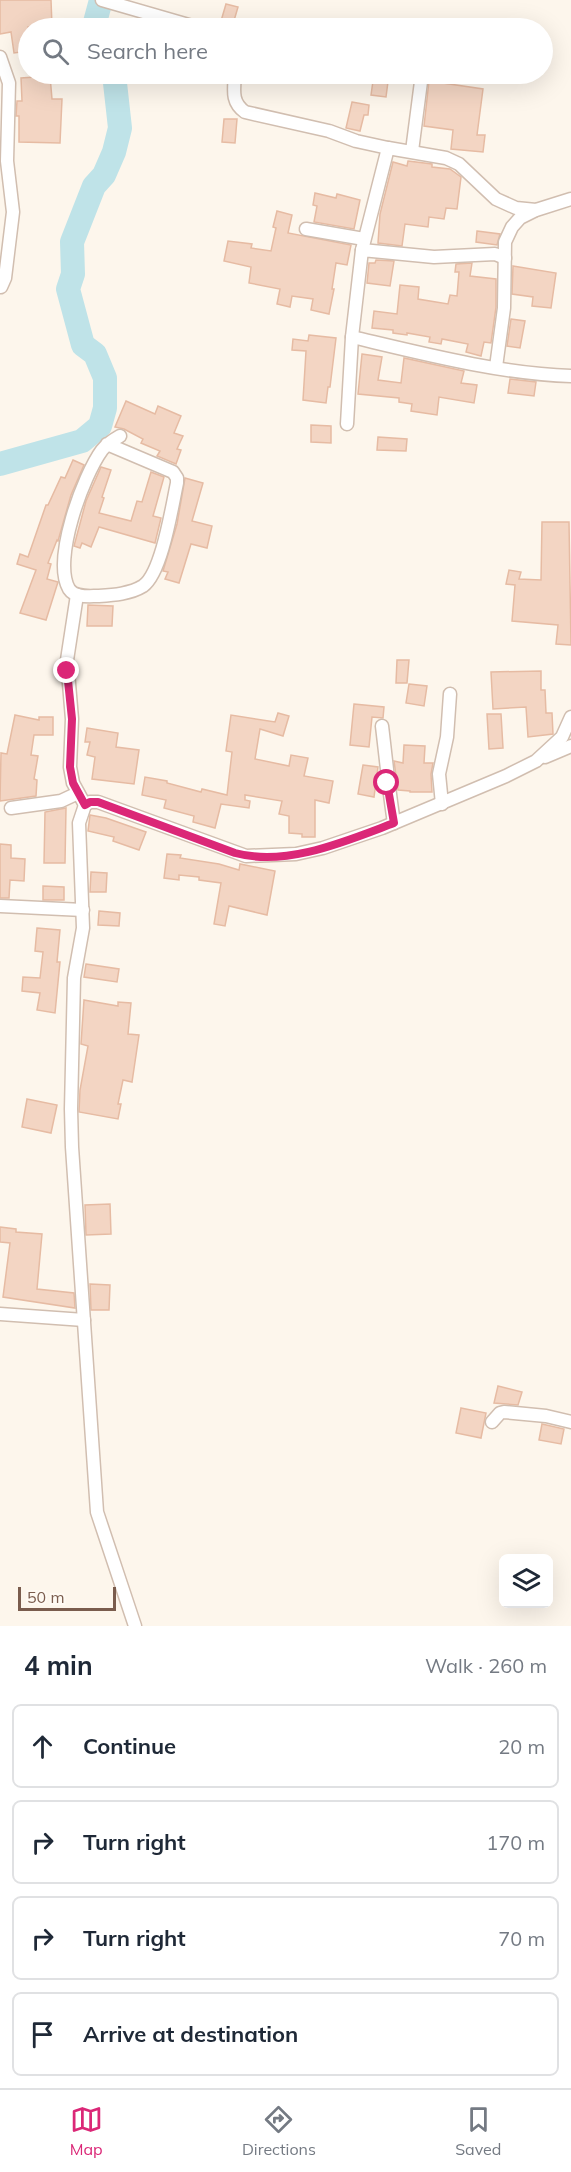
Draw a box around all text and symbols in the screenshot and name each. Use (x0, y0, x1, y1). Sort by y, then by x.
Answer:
search box (18, 18, 553, 84)
icon: search (39, 35, 72, 68)
text: Search here (87, 37, 208, 65)
route end (53, 657, 79, 683)
route start (373, 769, 399, 795)
map controls (499, 1554, 553, 1608)
button: layers (499, 1554, 553, 1608)
scale bar (18, 1584, 116, 1612)
text: 50 m (27, 1587, 64, 1607)
text: 4 min (24, 1649, 93, 1682)
text: Walk · 260 m (425, 1653, 547, 1678)
icon: ahead (26, 1730, 59, 1763)
text: Continue (83, 1732, 176, 1760)
text: 20 m (498, 1734, 545, 1759)
icon: right (26, 1826, 59, 1859)
text: Turn right (83, 1828, 186, 1856)
text: 170 m (486, 1830, 545, 1855)
icon: right (26, 1922, 59, 1955)
text: Turn right (83, 1924, 186, 1952)
text: 70 m (498, 1926, 545, 1951)
icon: arrive (26, 2018, 59, 2051)
text: Arrive at destination (83, 2020, 298, 2048)
tab: Map (70, 2103, 103, 2159)
tab: Directions (242, 2103, 316, 2159)
tab: Saved (455, 2103, 501, 2159)

